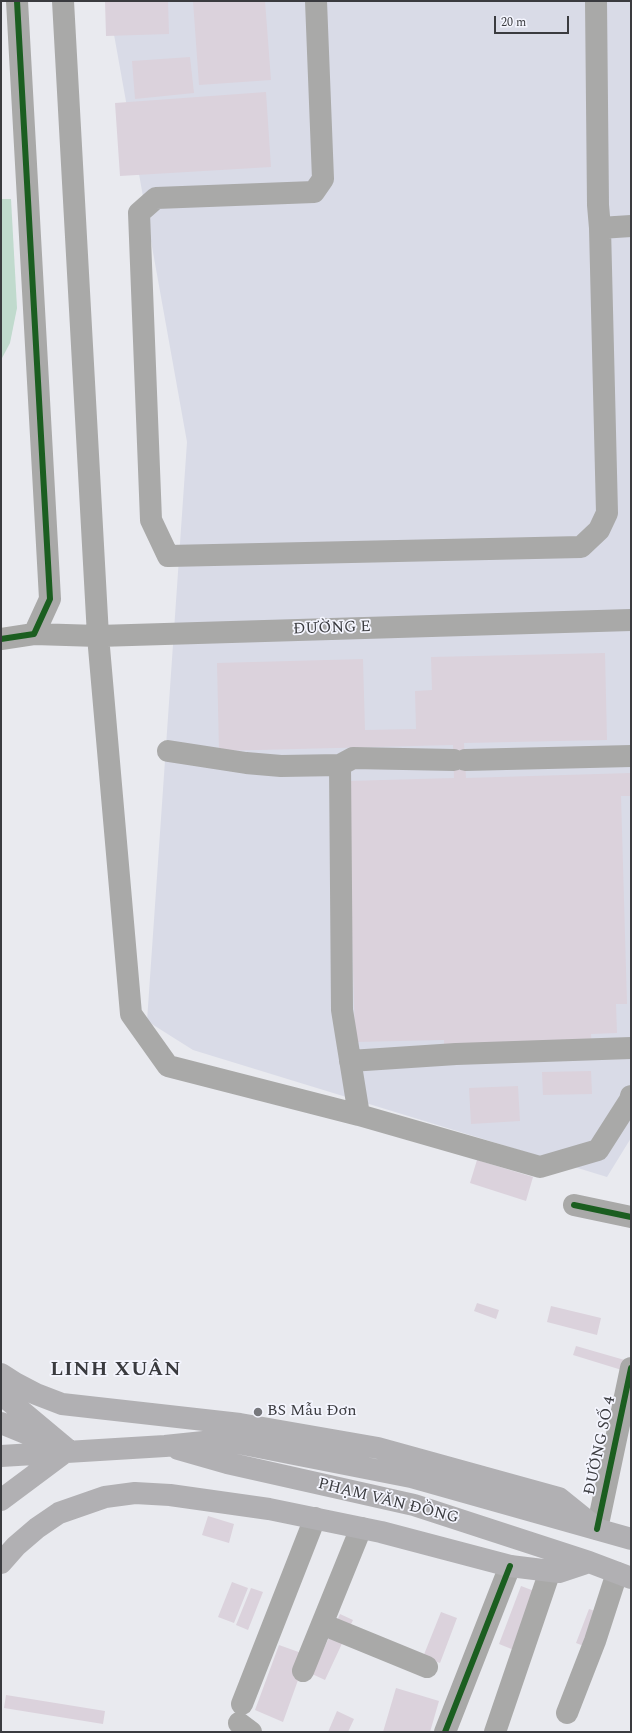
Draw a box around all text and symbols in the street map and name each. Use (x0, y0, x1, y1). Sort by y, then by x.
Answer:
scale bar (496, 8, 571, 34)
text: 20 m (501, 13, 526, 32)
street label: ĐƯỜNG E (293, 618, 371, 640)
district label: LINH XUÂN (50, 1359, 182, 1383)
street label: ĐƯỜNG SỐ 4 (581, 1395, 621, 1497)
place label: BS Mẫu Đơn (267, 1402, 357, 1422)
marker: BS Mẫu Đơn (252, 1406, 264, 1418)
street label: PHẠM VĂN ĐỒNG (316, 1475, 460, 1529)

